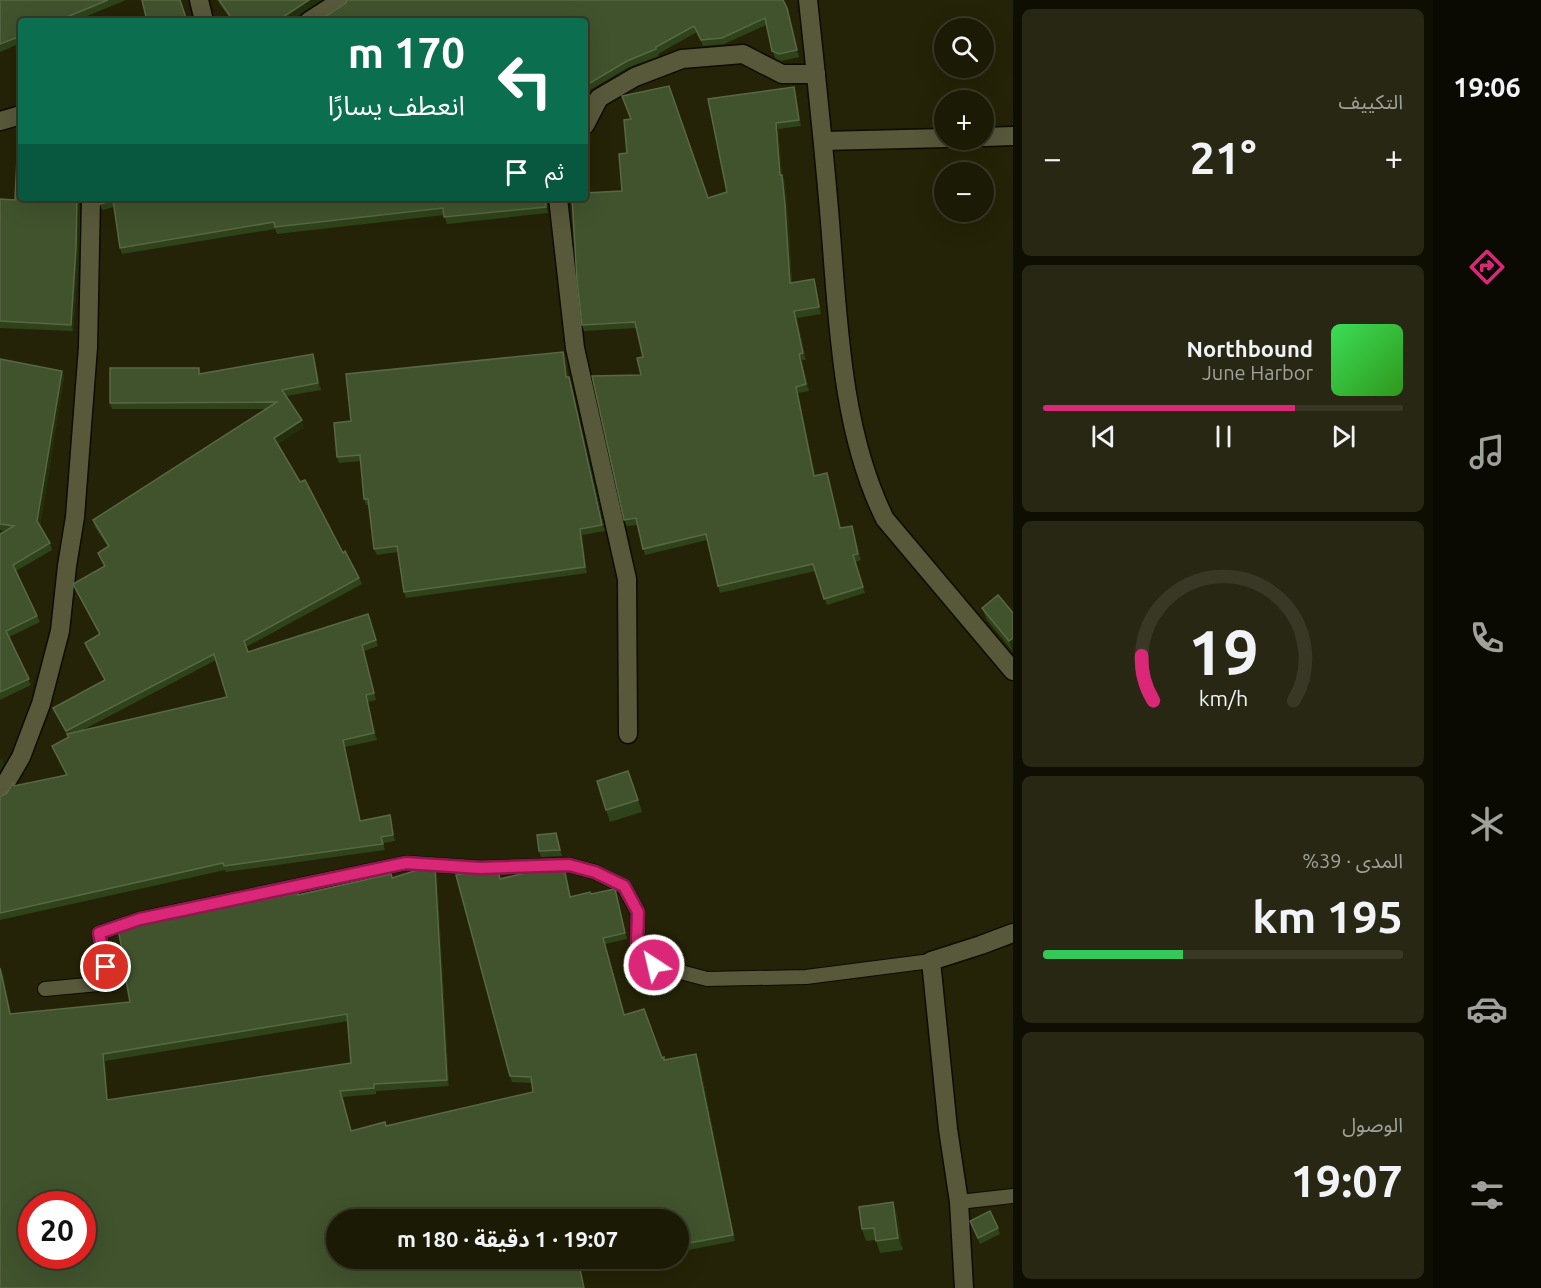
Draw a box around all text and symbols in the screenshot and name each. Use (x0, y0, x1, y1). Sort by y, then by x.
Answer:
map controls (934, 18, 994, 222)
button: search (934, 18, 994, 78)
text: 170 m (348, 29, 465, 76)
icon: left (486, 42, 564, 120)
text: 19:06 (1453, 72, 1521, 102)
text: انعطف يسارًا (328, 90, 465, 120)
button: + (934, 90, 994, 150)
text: التكييف (1339, 90, 1403, 113)
text: 21° (1190, 132, 1256, 183)
text: − (1043, 139, 1062, 176)
text: + (1384, 139, 1403, 176)
icon: arrive (500, 156, 533, 189)
text: ثم (545, 159, 564, 184)
button: − (934, 162, 994, 222)
icon: directions (1466, 246, 1508, 288)
text: Northbound (1187, 336, 1313, 361)
text: June Harbor (1202, 361, 1313, 384)
icon: previous (1087, 420, 1120, 453)
icon: pause (1207, 420, 1240, 453)
icon: next (1327, 420, 1360, 453)
icon: music (1466, 431, 1508, 473)
text: 19 (1188, 617, 1258, 687)
icon: phone (1466, 617, 1508, 659)
text: km/h (1198, 686, 1248, 710)
icon: climate (1466, 803, 1508, 845)
text: المدى · 39% (1302, 849, 1403, 872)
text: 195 km (1252, 891, 1403, 942)
position arrow (622, 933, 686, 997)
pin (80, 941, 131, 992)
icon: arrive (89, 950, 122, 983)
icon: car (1466, 988, 1508, 1030)
text: الوصول (1342, 1113, 1403, 1136)
text: 19:07 (1290, 1155, 1403, 1206)
icon: filters (1466, 1174, 1508, 1216)
speed limit sign: 20 (18, 1191, 96, 1269)
text: 19:07 · 1 دقيقة · 180 m (397, 1226, 618, 1251)

